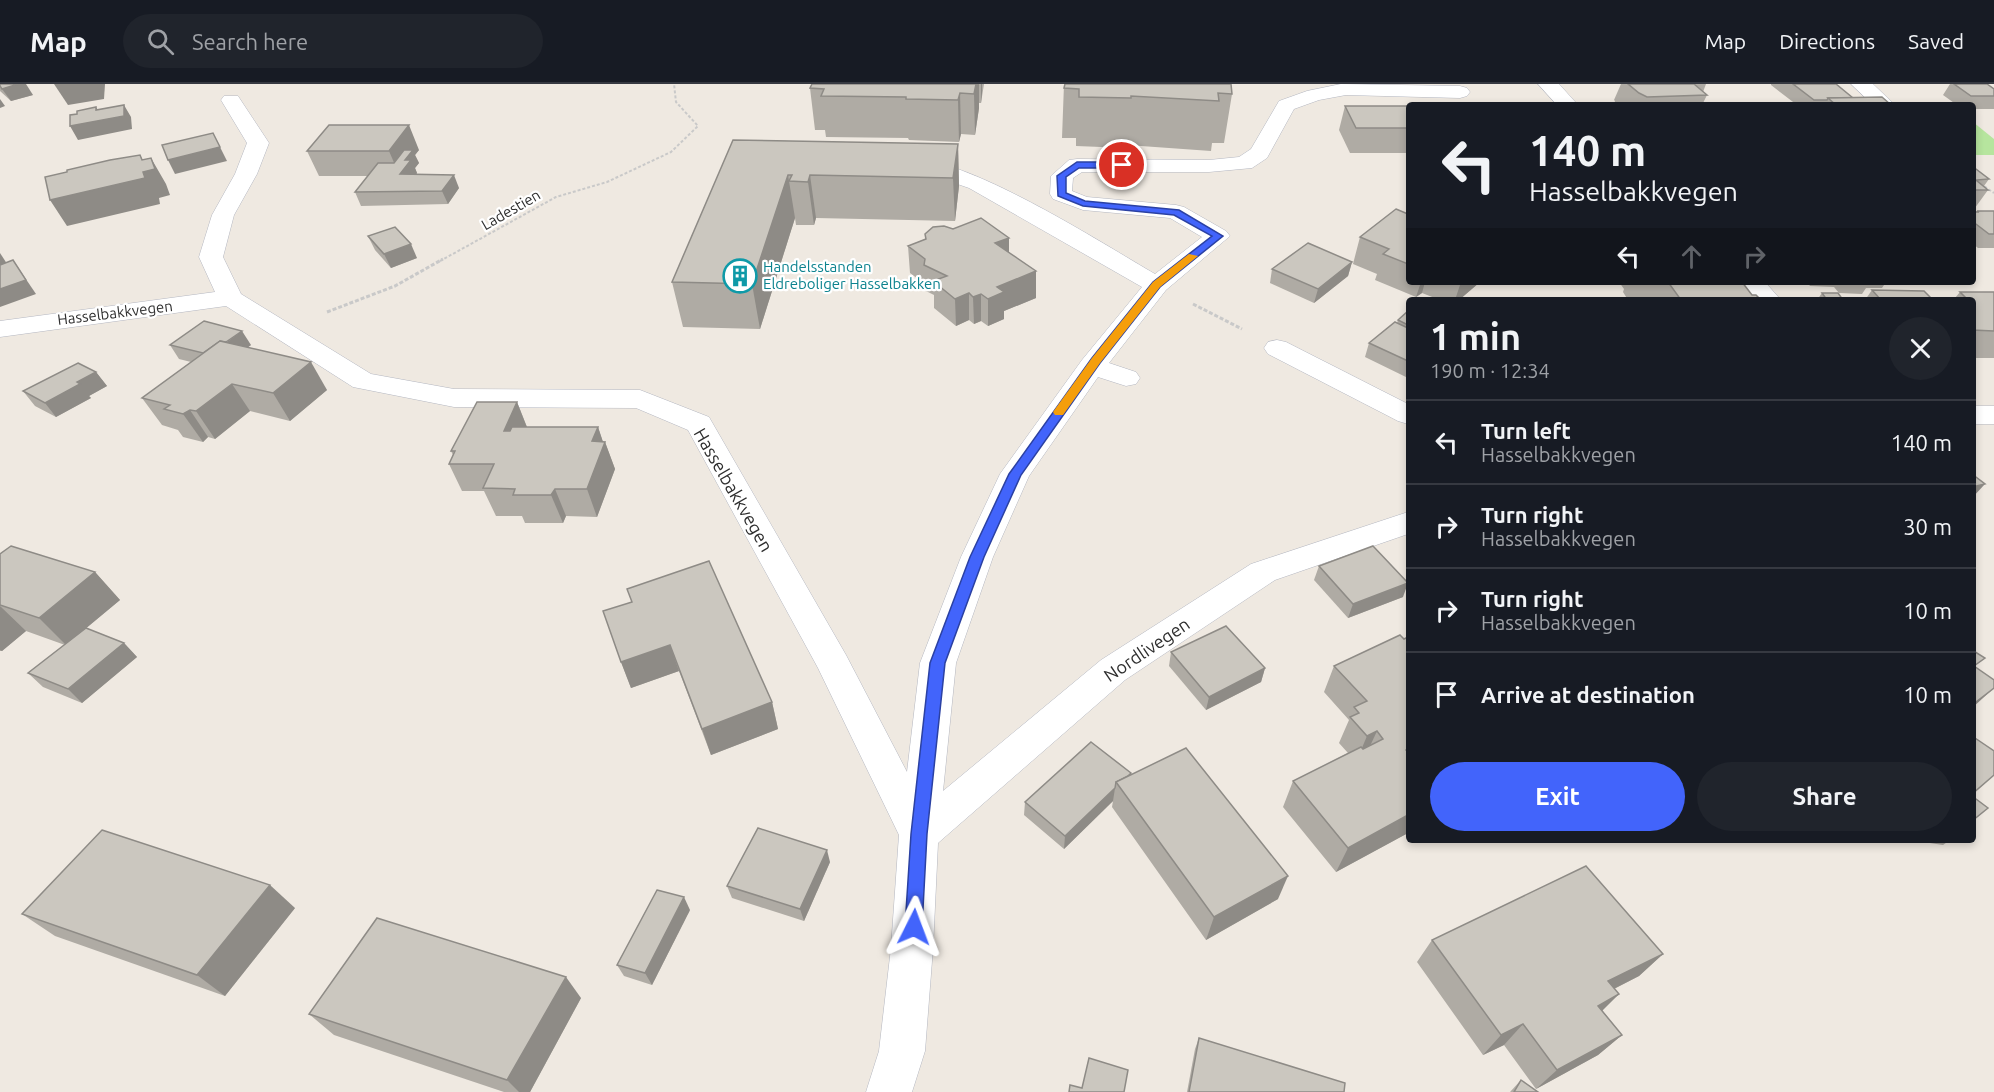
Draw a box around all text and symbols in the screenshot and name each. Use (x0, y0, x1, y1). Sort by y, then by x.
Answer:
search box (123, 14, 543, 68)
icon: search (144, 25, 177, 58)
text: Map (30, 26, 87, 57)
text: Search here (192, 29, 308, 54)
text: Map (1705, 29, 1746, 53)
text: Directions (1779, 29, 1875, 53)
text: Saved (1908, 29, 1964, 53)
icon: left (1430, 126, 1508, 204)
text: 140 m (1529, 127, 1646, 174)
pin (1096, 139, 1147, 190)
icon: arrive (1105, 148, 1138, 181)
text: Hasselbakkvegen (1529, 176, 1738, 206)
street label: Ladestien (478, 186, 543, 233)
icon: left (1612, 240, 1645, 273)
icon: ahead (1675, 240, 1708, 273)
icon: right (1738, 240, 1771, 273)
building icon: Handelsstanden Eldreboliger Hasselbakken (722, 258, 758, 294)
place label: Handelsstanden Eldreboliger Hasselbakken (763, 258, 941, 292)
street label: Hasselbakkvegen (56, 297, 174, 328)
text: 1 min (1430, 316, 1521, 357)
button: close (1889, 317, 1952, 380)
text: 190 m · 12:34 (1430, 359, 1550, 382)
text: Turn left (1481, 418, 1571, 443)
street label: Hasselbakkvegen (690, 424, 777, 555)
icon: left (1430, 426, 1463, 459)
text: 140 m (1891, 430, 1952, 455)
text: Hasselbakkvegen (1481, 443, 1636, 466)
text: Turn right (1481, 502, 1583, 527)
icon: right (1430, 510, 1463, 543)
text: 30 m (1903, 514, 1952, 539)
text: Hasselbakkvegen (1481, 527, 1636, 550)
text: Turn right (1481, 586, 1583, 611)
icon: right (1430, 594, 1463, 627)
text: 10 m (1903, 598, 1952, 623)
text: Hasselbakkvegen (1481, 611, 1636, 634)
street label: Nordlivegen (1100, 613, 1193, 685)
icon: arrive (1430, 678, 1463, 711)
text: Arrive at destination (1481, 682, 1695, 707)
text: 10 m (1903, 682, 1952, 707)
button: Exit (1430, 762, 1685, 831)
button: Share (1697, 762, 1952, 831)
position arrow (882, 895, 946, 959)

